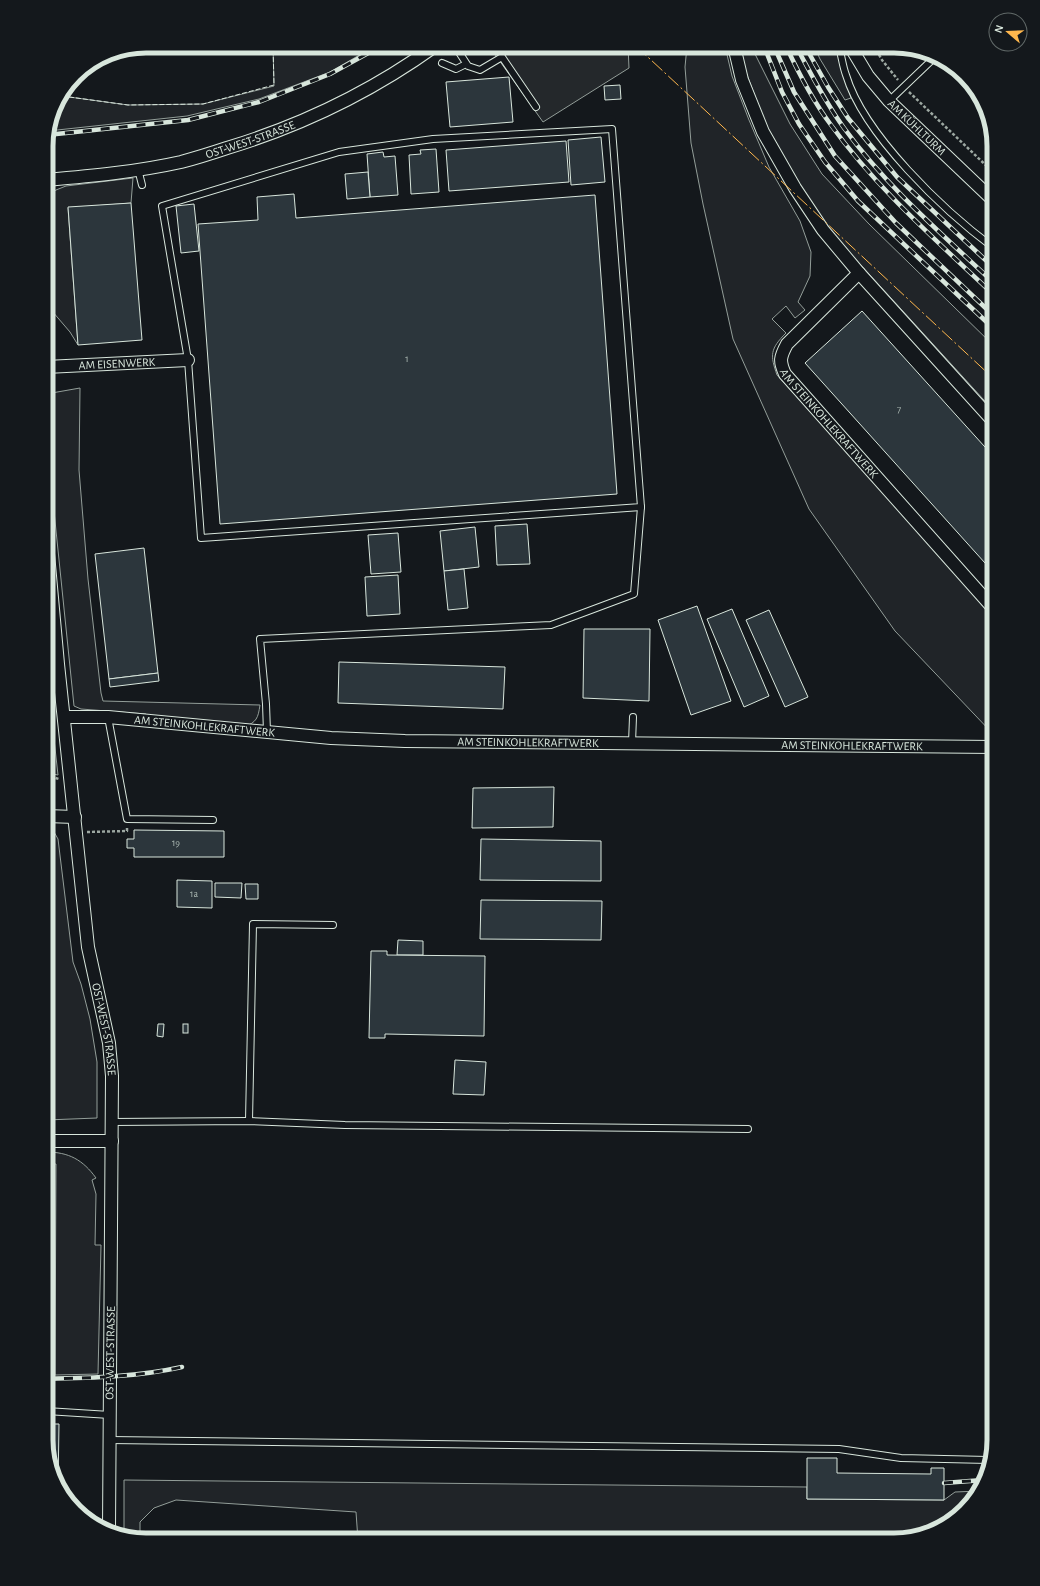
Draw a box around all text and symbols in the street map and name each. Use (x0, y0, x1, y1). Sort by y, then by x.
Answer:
north arrow (988, 12, 1028, 52)
text: N (993, 23, 1005, 34)
street label: AM KÜHLTURM (886, 97, 948, 158)
street label: OST-WEST-STRASSE (204, 118, 297, 161)
house number: 1 (405, 354, 409, 364)
street label: AM EISENWERK (78, 356, 156, 371)
street label: AM STEINKOHLEKRAFTWERK (778, 367, 881, 480)
house number: 7 (897, 405, 901, 415)
street label: AM STEINKOHLEKRAFTWERK (134, 713, 276, 739)
street label: AM STEINKOHLEKRAFTWERK (457, 736, 599, 749)
street label: AM STEINKOHLEKRAFTWERK (781, 739, 923, 752)
house number: 19 (172, 838, 180, 848)
house number: 1a (190, 889, 198, 899)
street label: OST-WEST-STRASSE (90, 982, 118, 1076)
street label: OST-WEST-STRASSE (103, 1306, 117, 1400)

